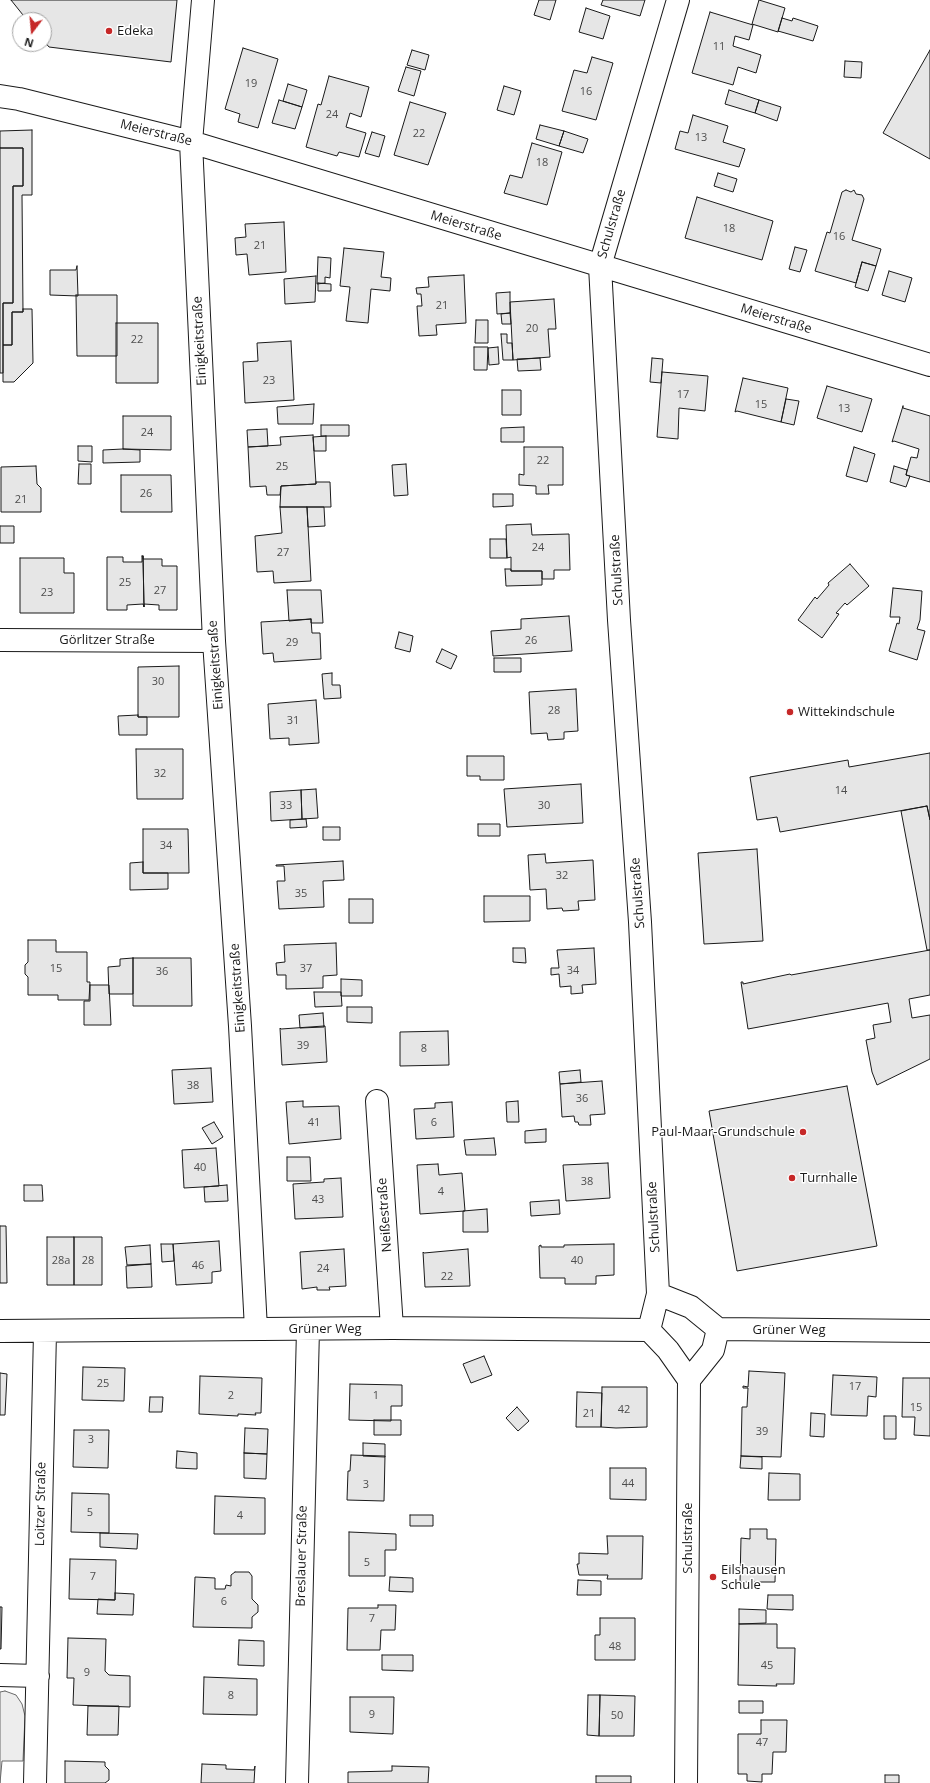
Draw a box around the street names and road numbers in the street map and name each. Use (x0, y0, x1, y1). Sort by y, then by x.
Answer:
street label: Meierstraße (118, 117, 194, 149)
street label: Schulstraße (595, 188, 629, 260)
street label: Meierstraße (429, 208, 503, 244)
street label: Einigkeitstraße (190, 296, 210, 386)
street label: Meierstraße (739, 301, 813, 337)
street label: Schulstraße (607, 534, 627, 606)
street label: Einigkeitstraße (205, 620, 227, 710)
street label: Görlitzer Straße (59, 632, 155, 648)
street label: Schulstraße (628, 857, 648, 929)
street label: Einigkeitstraße (227, 943, 249, 1033)
street label: Neißestraße (375, 1177, 395, 1253)
street label: Schulstraße (644, 1181, 664, 1253)
street label: Grüner Weg (288, 1321, 362, 1337)
street label: Grüner Weg (752, 1322, 826, 1338)
street label: Loitzer Straße (32, 1462, 50, 1546)
street label: Schulstraße (680, 1502, 696, 1574)
street label: Breslauer Straße (293, 1505, 311, 1607)

